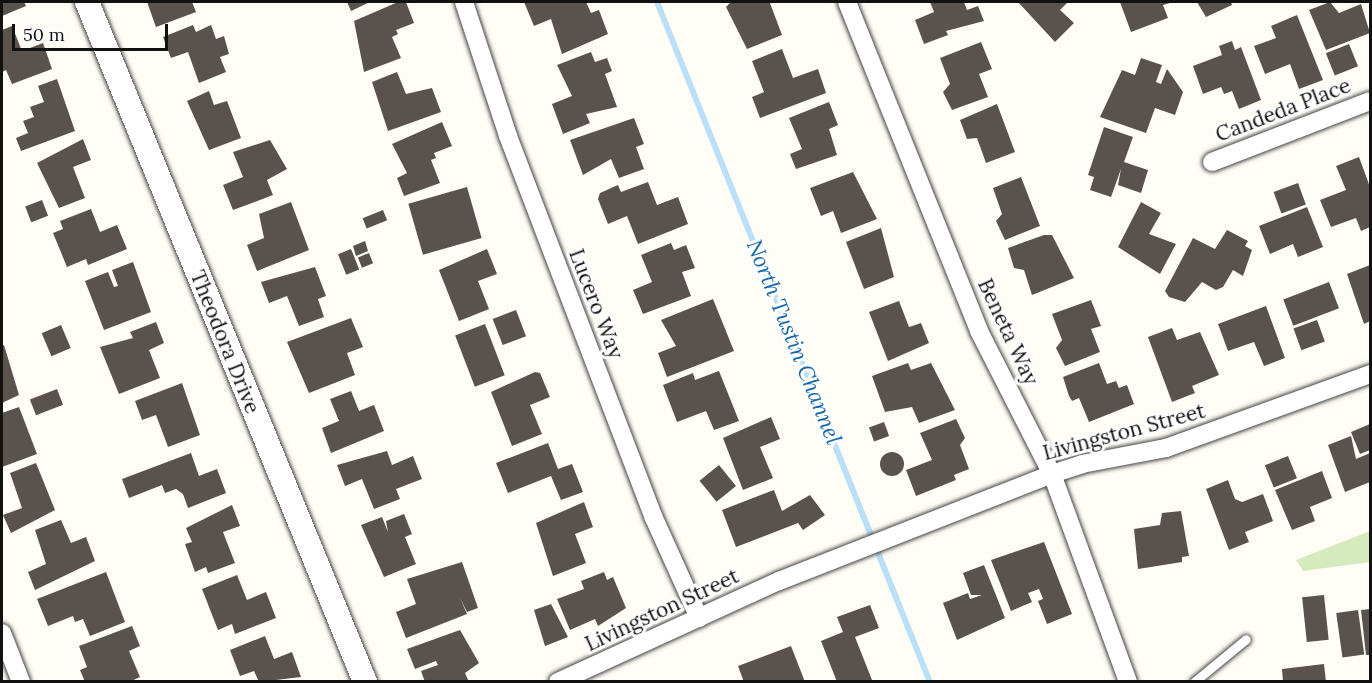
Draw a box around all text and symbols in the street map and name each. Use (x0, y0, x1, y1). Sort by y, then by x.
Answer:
scale bar (15, 12, 171, 50)
text: 50 m (23, 23, 65, 46)
street label: Candeda Place (1212, 73, 1354, 147)
water label: North Tustin Channel (741, 236, 847, 448)
street label: Lucero Way (564, 245, 628, 363)
street label: Theodora Drive (185, 267, 265, 417)
street label: Beneta Way (972, 275, 1044, 389)
street label: Livingston Street (1040, 398, 1208, 466)
street label: Livingston Street (581, 563, 743, 657)

